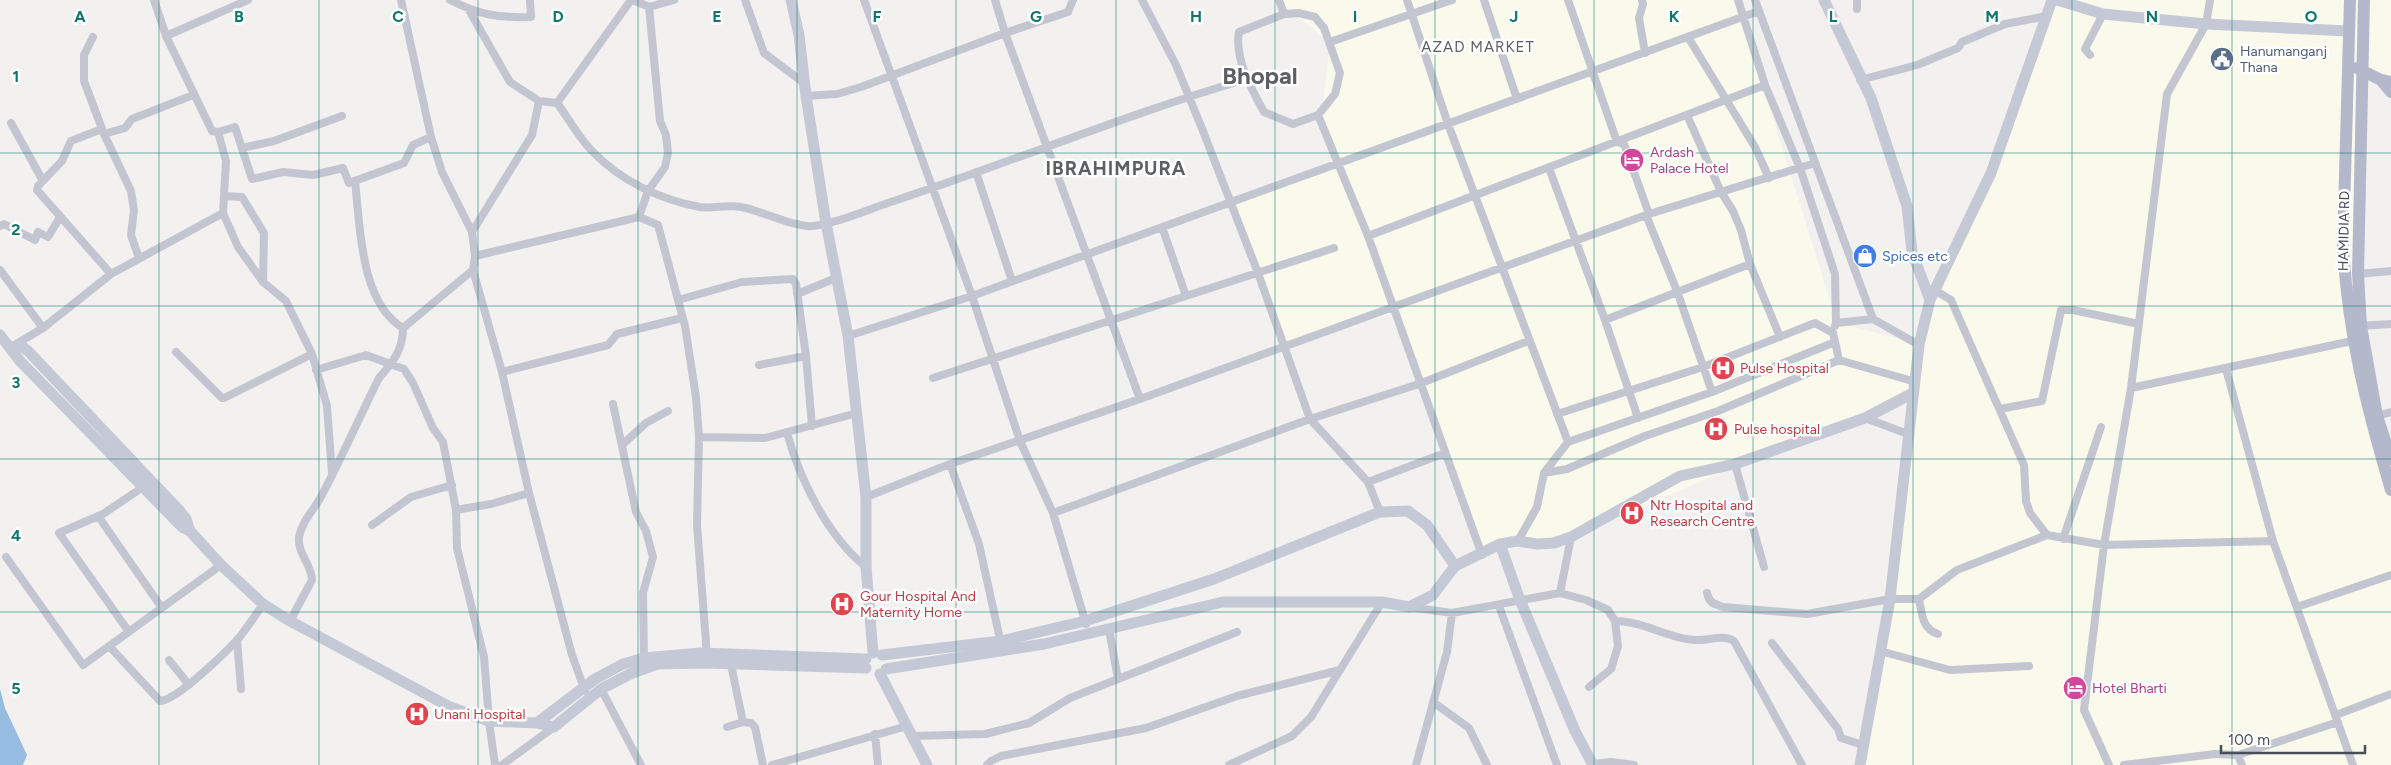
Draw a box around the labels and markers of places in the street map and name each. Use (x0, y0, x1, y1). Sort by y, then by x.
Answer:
place label: Hanumanganj Thana (2240, 43, 2327, 76)
public building icon: Hanumanganj Thana (2209, 46, 2235, 72)
place label: Ardash Palace Hotel (1650, 144, 1729, 177)
hotel icon: Ardash Palace Hotel (1619, 147, 1645, 173)
shop icon: Spices etc (1852, 243, 1878, 269)
place label: Spices etc (1882, 248, 1948, 265)
hospital icon: Pulse Hospital (1710, 355, 1736, 381)
place label: Pulse Hospital (1740, 360, 1829, 377)
hospital icon: Pulse hospital (1703, 416, 1729, 442)
place label: Pulse hospital (1734, 421, 1820, 438)
place label: Ntr Hospital and Research Centre (1650, 497, 1755, 530)
hospital icon: Ntr Hospital and Research Centre (1619, 500, 1645, 526)
place label: Gour Hospital And Maternity Home (860, 588, 976, 621)
hospital icon: Gour Hospital And Maternity Home (829, 591, 855, 617)
hotel icon: Hotel Bharti (2062, 675, 2088, 701)
place label: Hotel Bharti (2092, 680, 2167, 697)
hospital icon: Unani Hospital (404, 701, 430, 727)
place label: Unani Hospital (434, 706, 526, 723)

